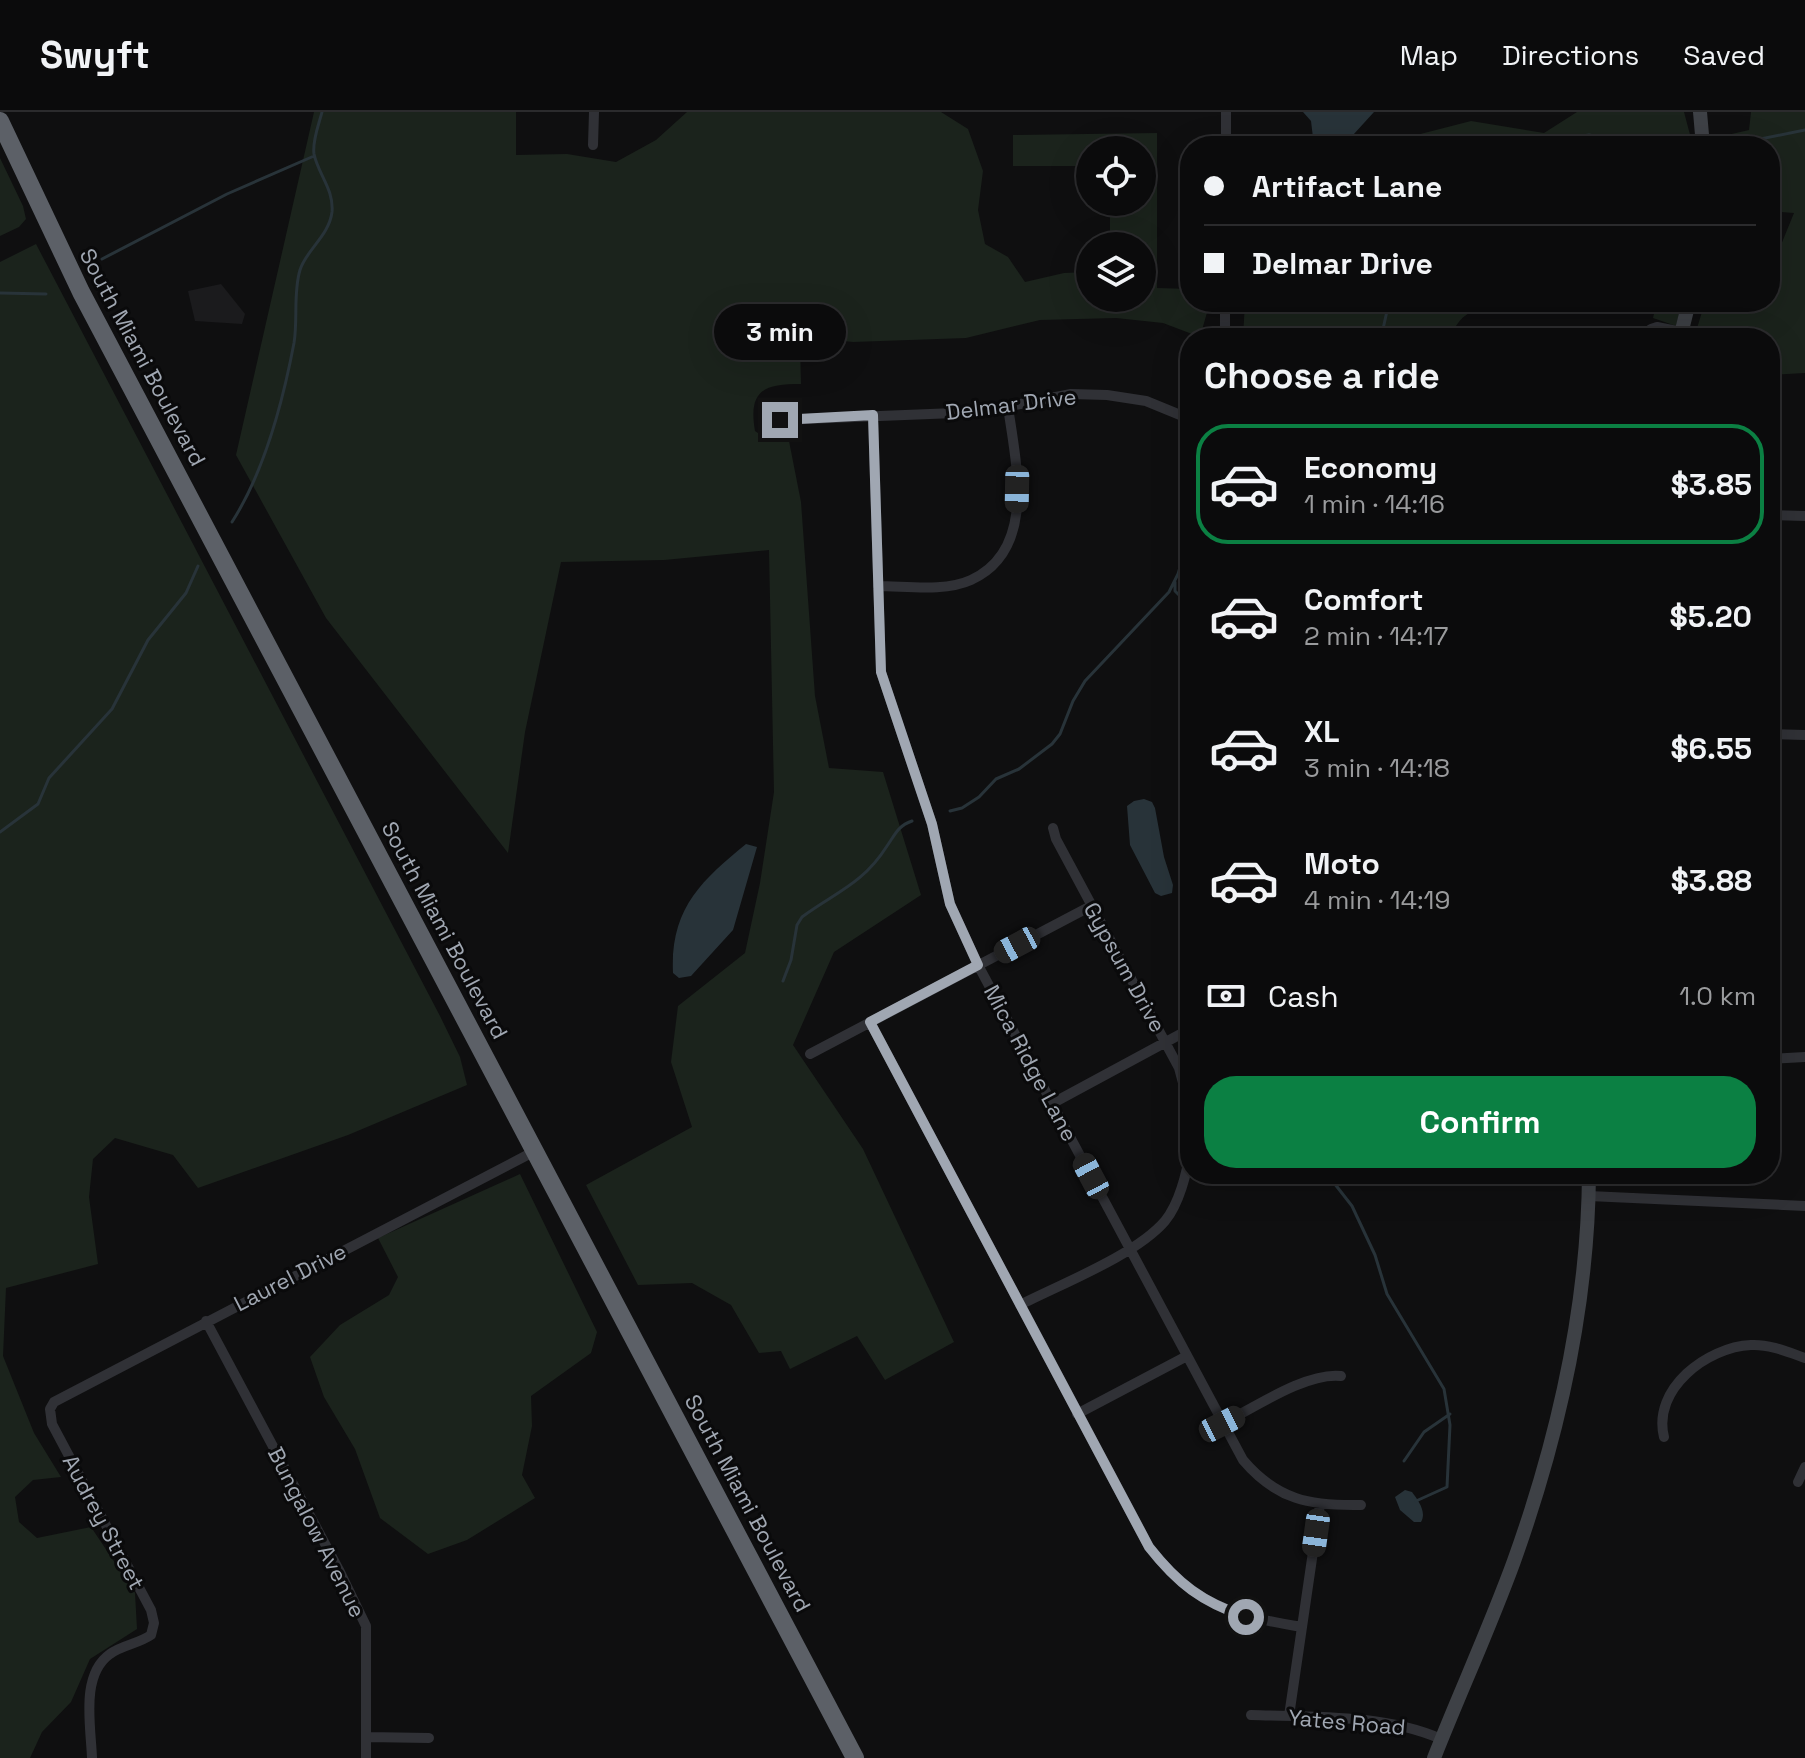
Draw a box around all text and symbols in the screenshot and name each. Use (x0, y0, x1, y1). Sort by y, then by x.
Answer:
text: Swyft (40, 31, 150, 79)
text: Map (1400, 37, 1458, 73)
text: Directions (1502, 37, 1639, 73)
text: Saved (1683, 37, 1765, 73)
map controls (1076, 136, 1156, 312)
button: locate (1076, 136, 1156, 216)
text: Artifact Lane (1252, 167, 1442, 206)
button: layers (1076, 232, 1156, 312)
street label: South Miami Boulevard (74, 243, 212, 471)
text: Delmar Drive (1252, 244, 1433, 283)
callout: 3 min (714, 304, 846, 360)
text: 3 min (746, 315, 814, 349)
text: Choose a ride (1204, 353, 1440, 399)
street label: Delmar Drive (944, 382, 1078, 426)
route end (762, 402, 798, 438)
icon: car (1208, 448, 1280, 520)
text: Economy (1304, 448, 1437, 487)
car (1005, 465, 1029, 513)
text: $3.85 (1671, 465, 1752, 504)
text: 1 min · 14:16 (1304, 487, 1445, 521)
icon: car (1208, 580, 1280, 652)
text: Comfort (1304, 580, 1423, 619)
text: $5.20 (1670, 597, 1752, 636)
text: 2 min · 14:17 (1304, 619, 1448, 653)
icon: car (1208, 712, 1280, 784)
text: XL (1304, 712, 1340, 751)
text: $6.55 (1670, 729, 1752, 768)
text: 3 min · 14:18 (1304, 751, 1450, 785)
street label: South Miami Boulevard (376, 816, 514, 1044)
icon: car (1208, 844, 1280, 916)
text: Moto (1304, 844, 1380, 883)
text: $3.88 (1671, 861, 1752, 900)
text: 4 min · 14:19 (1304, 883, 1450, 917)
street label: Gypsum Drive (1078, 897, 1172, 1037)
car (990, 923, 1044, 967)
icon: cash (1204, 974, 1248, 1018)
text: Cash (1268, 977, 1339, 1016)
text: 1.0 km (1679, 979, 1756, 1013)
street label: Mica Ridge Lane (978, 980, 1084, 1146)
button: Confirm (1204, 1076, 1756, 1168)
car (1069, 1149, 1113, 1203)
street label: Laurel Drive (229, 1237, 351, 1317)
street label: South Miami Boulevard (679, 1389, 817, 1617)
car (1195, 1402, 1249, 1446)
street label: Bungalow Avenue (262, 1442, 372, 1622)
street label: Audrey Street (57, 1450, 151, 1594)
car (1301, 1508, 1331, 1558)
route start (1228, 1599, 1264, 1635)
street label: Yates Road (1287, 1703, 1407, 1741)

